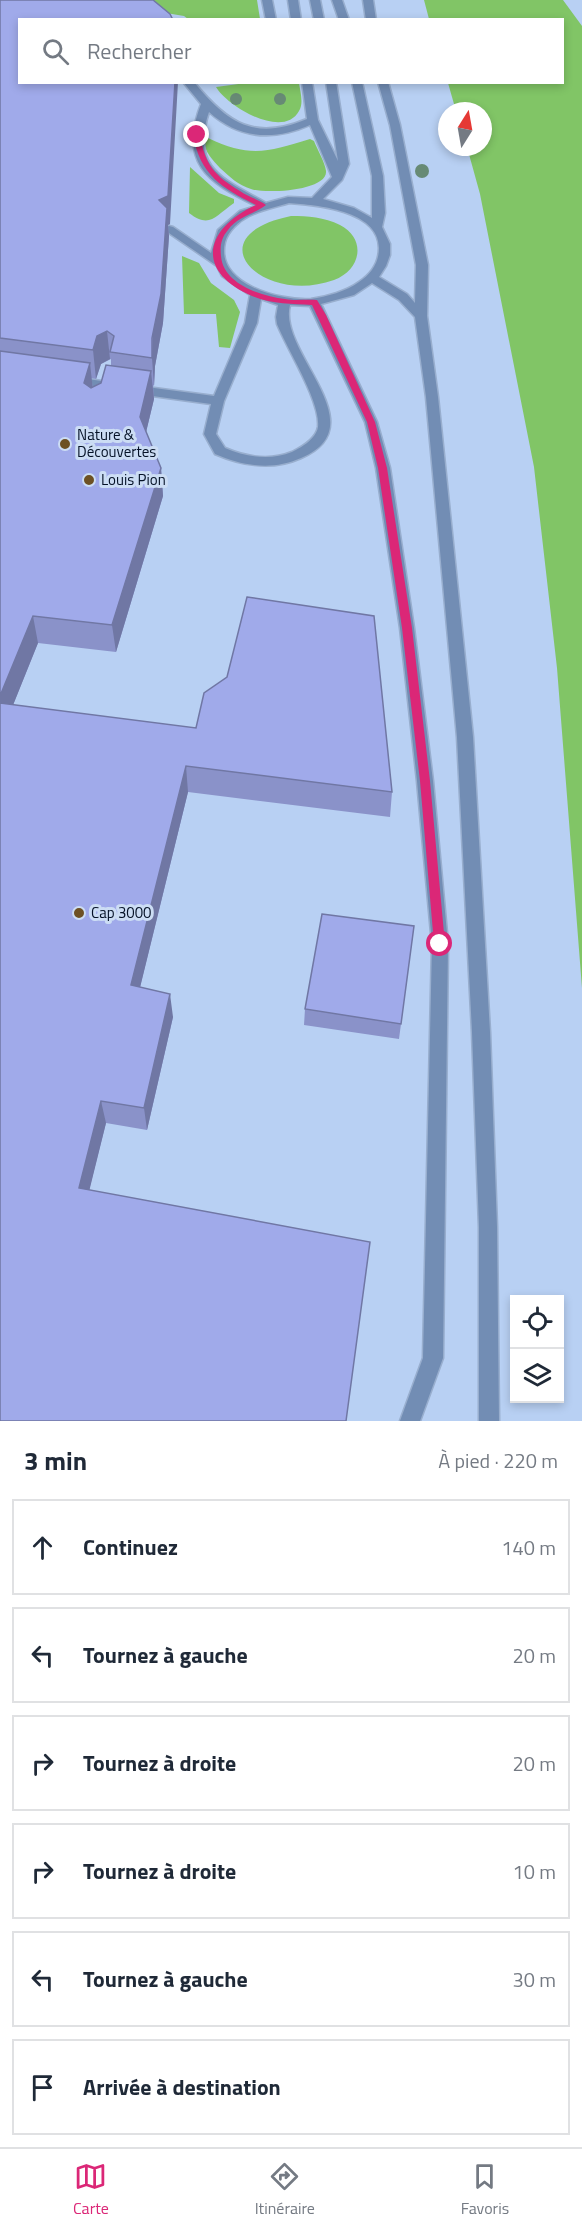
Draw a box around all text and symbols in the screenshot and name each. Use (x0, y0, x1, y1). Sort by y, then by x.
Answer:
search box (18, 18, 564, 84)
text: Rechercher (87, 34, 192, 68)
icon: search (39, 35, 72, 68)
north arrow (438, 102, 492, 156)
route end (183, 121, 209, 147)
place label: Nature & Découvertes (77, 423, 156, 463)
marker: Nature & Découvertes (58, 437, 72, 451)
place label: Louis Pion (101, 468, 166, 491)
marker: Louis Pion (82, 473, 96, 487)
place label: Cap 3000 (91, 901, 151, 924)
marker: Cap 3000 (72, 906, 86, 920)
route start (426, 930, 452, 956)
map controls (510, 1295, 564, 1403)
button: locate (510, 1295, 564, 1349)
button: layers (510, 1349, 564, 1403)
text: 3 min (24, 1441, 87, 1480)
text: À pied · 220 m (438, 1445, 558, 1476)
text: Continuez (83, 1530, 178, 1564)
icon: ahead (26, 1531, 59, 1564)
text: 140 m (501, 1532, 556, 1563)
text: Tournez à gauche (83, 1638, 248, 1672)
icon: left (26, 1639, 59, 1672)
text: 20 m (512, 1640, 556, 1671)
text: Tournez à droite (83, 1746, 236, 1780)
icon: right (26, 1747, 59, 1780)
text: 20 m (512, 1748, 556, 1779)
text: Tournez à droite (83, 1854, 236, 1888)
icon: right (26, 1855, 59, 1888)
text: 10 m (512, 1856, 556, 1887)
text: Tournez à gauche (83, 1962, 248, 1996)
icon: left (26, 1963, 59, 1996)
text: 30 m (512, 1964, 556, 1995)
text: Arrivée à destination (83, 2070, 281, 2104)
icon: arrive (26, 2071, 59, 2104)
tab: Carte (73, 2160, 109, 2220)
tab: Itinéraire (255, 2160, 315, 2220)
tab: Favoris (461, 2160, 509, 2220)

